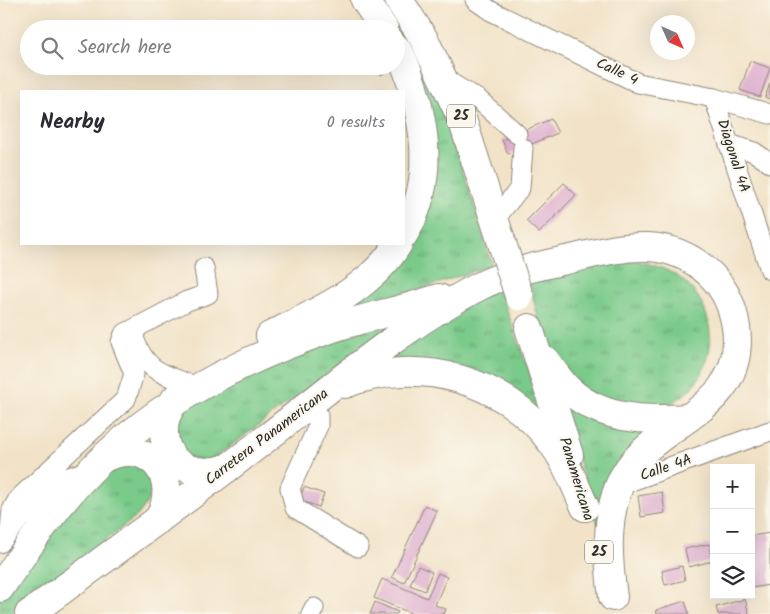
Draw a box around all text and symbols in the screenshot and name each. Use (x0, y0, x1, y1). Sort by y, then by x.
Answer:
north arrow (650, 15, 695, 60)
search box (20, 20, 405, 75)
text: Search here (78, 33, 172, 63)
icon: search (38, 34, 66, 62)
street label: Calle 4 (592, 52, 642, 92)
road number: 25 (447, 104, 475, 128)
text: Nearby (40, 106, 105, 139)
text: 0 results (327, 110, 385, 135)
street label: Diagonal 4A (710, 116, 756, 196)
street label: Carretera Panamericana (200, 382, 334, 492)
street label: Panamericana (552, 434, 600, 524)
street label: Calle 4A (637, 448, 695, 488)
map controls (710, 464, 755, 599)
button: + (710, 464, 755, 509)
button: − (710, 509, 755, 554)
road number: 25 (585, 540, 613, 564)
button: layers (710, 554, 755, 599)

